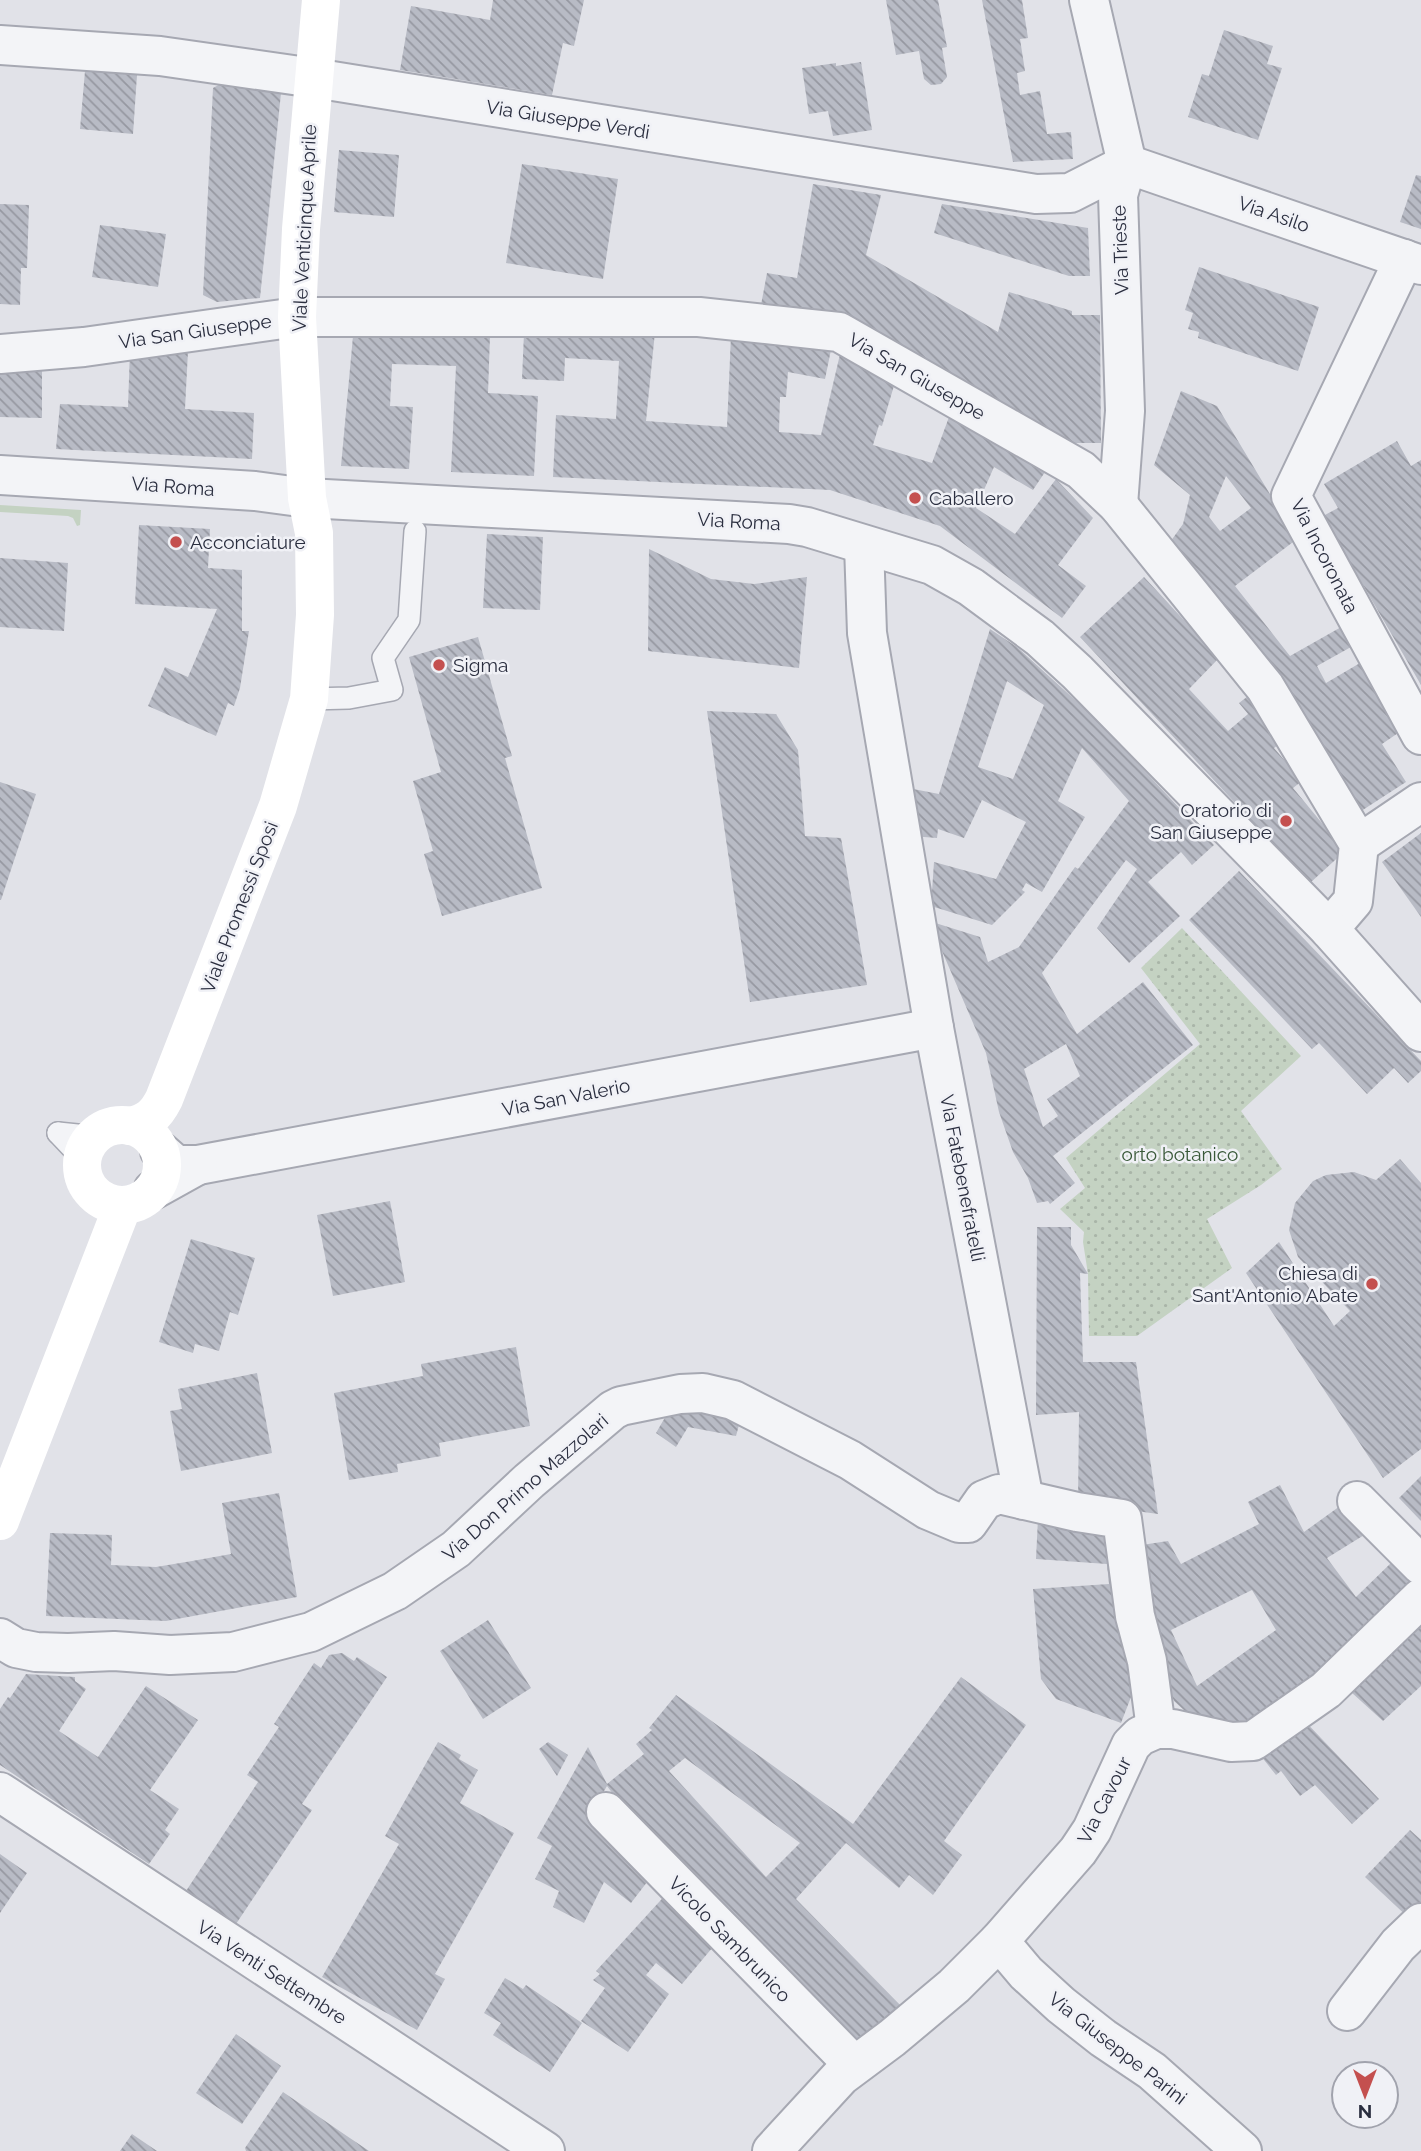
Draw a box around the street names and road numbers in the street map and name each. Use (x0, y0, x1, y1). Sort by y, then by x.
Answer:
street label: Via Giuseppe Verdi (485, 95, 651, 143)
street label: Viale Venticinque Aprile (288, 124, 320, 332)
street label: Via Asilo (1235, 192, 1313, 236)
street label: Via Trieste (1107, 205, 1133, 295)
street label: Via San Giuseppe (117, 309, 273, 353)
street label: Via San Giuseppe (845, 328, 989, 424)
street label: Via Roma (131, 472, 215, 500)
street label: Via Incoronata (1287, 495, 1363, 617)
street label: Via Roma (697, 508, 781, 534)
street label: Viale Promessi Sposi (196, 818, 282, 996)
street label: Via San Valerio (500, 1074, 632, 1120)
street label: Via Fatebenefratelli (936, 1093, 990, 1263)
street label: Via Don Primo Mazzolari (438, 1409, 612, 1565)
street label: Via Cavour (1073, 1753, 1135, 1847)
street label: Vicolo Sambrunico (664, 1872, 796, 2006)
street label: Via Venti Settembre (193, 1915, 351, 2029)
street label: Via Giuseppe Parini (1045, 1987, 1191, 2109)

